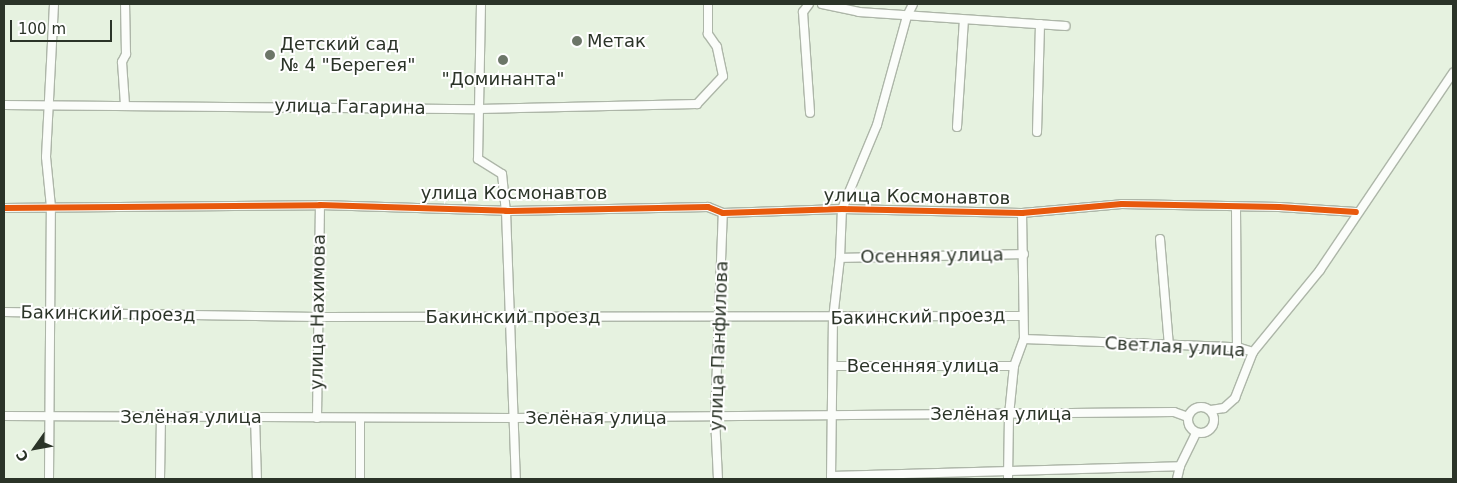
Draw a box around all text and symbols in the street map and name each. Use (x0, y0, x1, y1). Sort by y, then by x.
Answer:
scale bar (12, 10, 115, 42)
text: 100 m (18, 20, 66, 38)
place label: Метак (587, 30, 646, 52)
place label: Детский сад № 4 "Берегея" (280, 34, 415, 76)
marker: Метак (571, 35, 583, 47)
marker: Детский сад № 4 "Берегея" (264, 49, 276, 61)
marker: "Доминанта" (497, 54, 509, 66)
place label: "Доминанта" (442, 68, 564, 90)
street label: улица Гагарина (274, 95, 426, 119)
street label: улица Космонавтов (421, 182, 607, 204)
street label: улица Космонавтов (823, 185, 1011, 209)
street label: улица Нахимова (306, 234, 330, 390)
street label: Осенняя улица (860, 244, 1004, 268)
street label: улица Панфилова (705, 260, 733, 432)
street label: Бакинский проезд (20, 302, 196, 326)
street label: Бакинский проезд (830, 305, 1006, 329)
street label: Бакинский проезд (426, 306, 600, 328)
street label: Светлая улица (1104, 333, 1246, 361)
street label: Весенняя улица (847, 355, 999, 377)
street label: Зелёная улица (930, 403, 1072, 425)
street label: Зелёная улица (120, 406, 262, 428)
street label: Зелёная улица (525, 407, 667, 429)
north arrow (10, 423, 60, 473)
text: С (13, 447, 32, 465)

